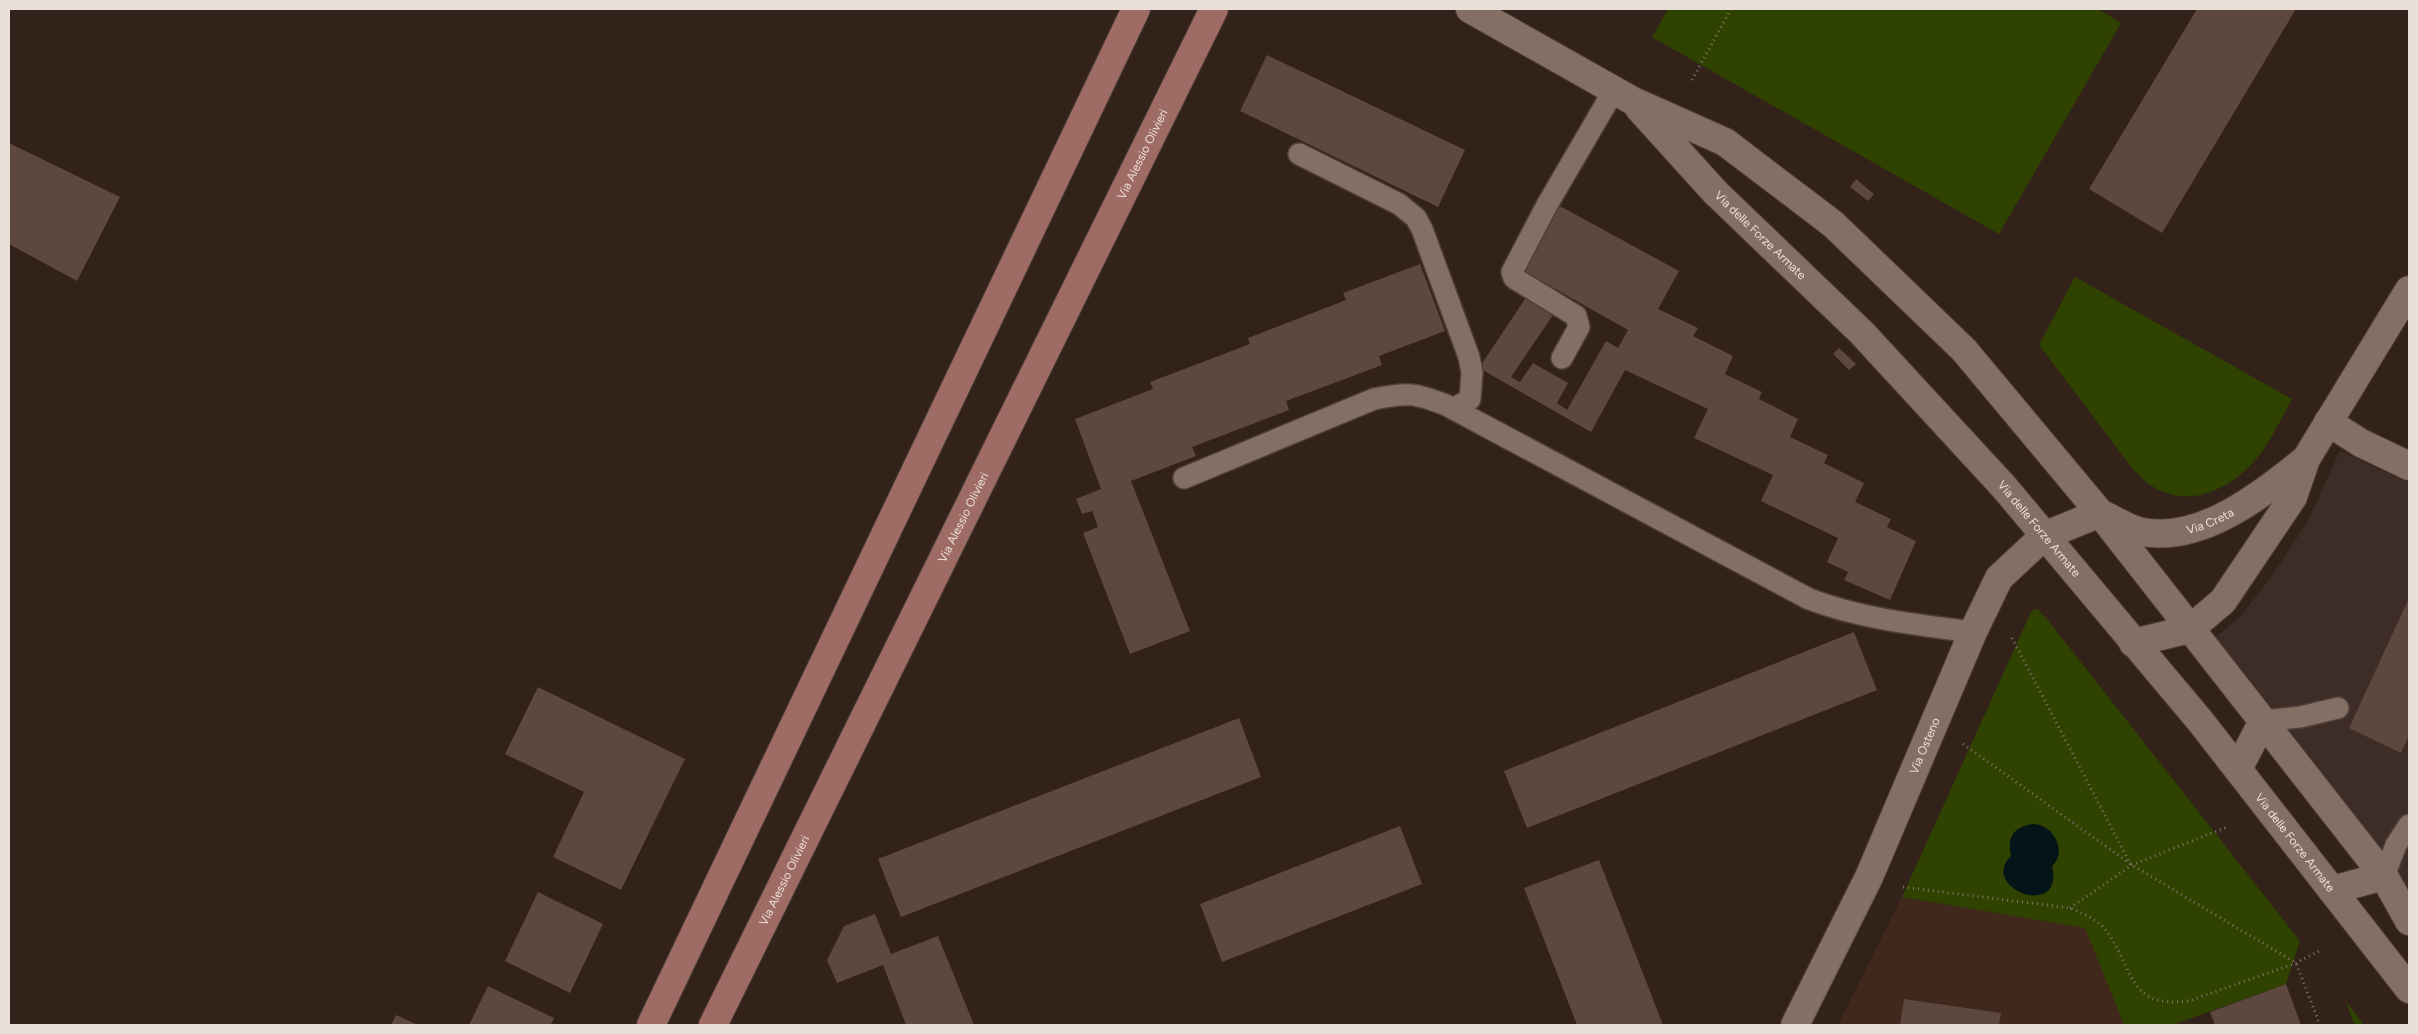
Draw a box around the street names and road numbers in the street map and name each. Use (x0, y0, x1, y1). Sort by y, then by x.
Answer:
street label: Via Alessio Olivieri (1114, 107, 1171, 201)
street label: Via delle Forze Armate (1712, 188, 1809, 283)
street label: Via Alessio Olivieri (935, 470, 991, 565)
street label: Via delle Forze Armate (1995, 478, 2084, 580)
street label: Via Creta (2185, 505, 2236, 537)
street label: Via Osteno (1907, 715, 1943, 776)
street label: Via delle Forze Armate (2252, 791, 2338, 895)
street label: Via Alessio Olivieri (756, 833, 812, 928)

